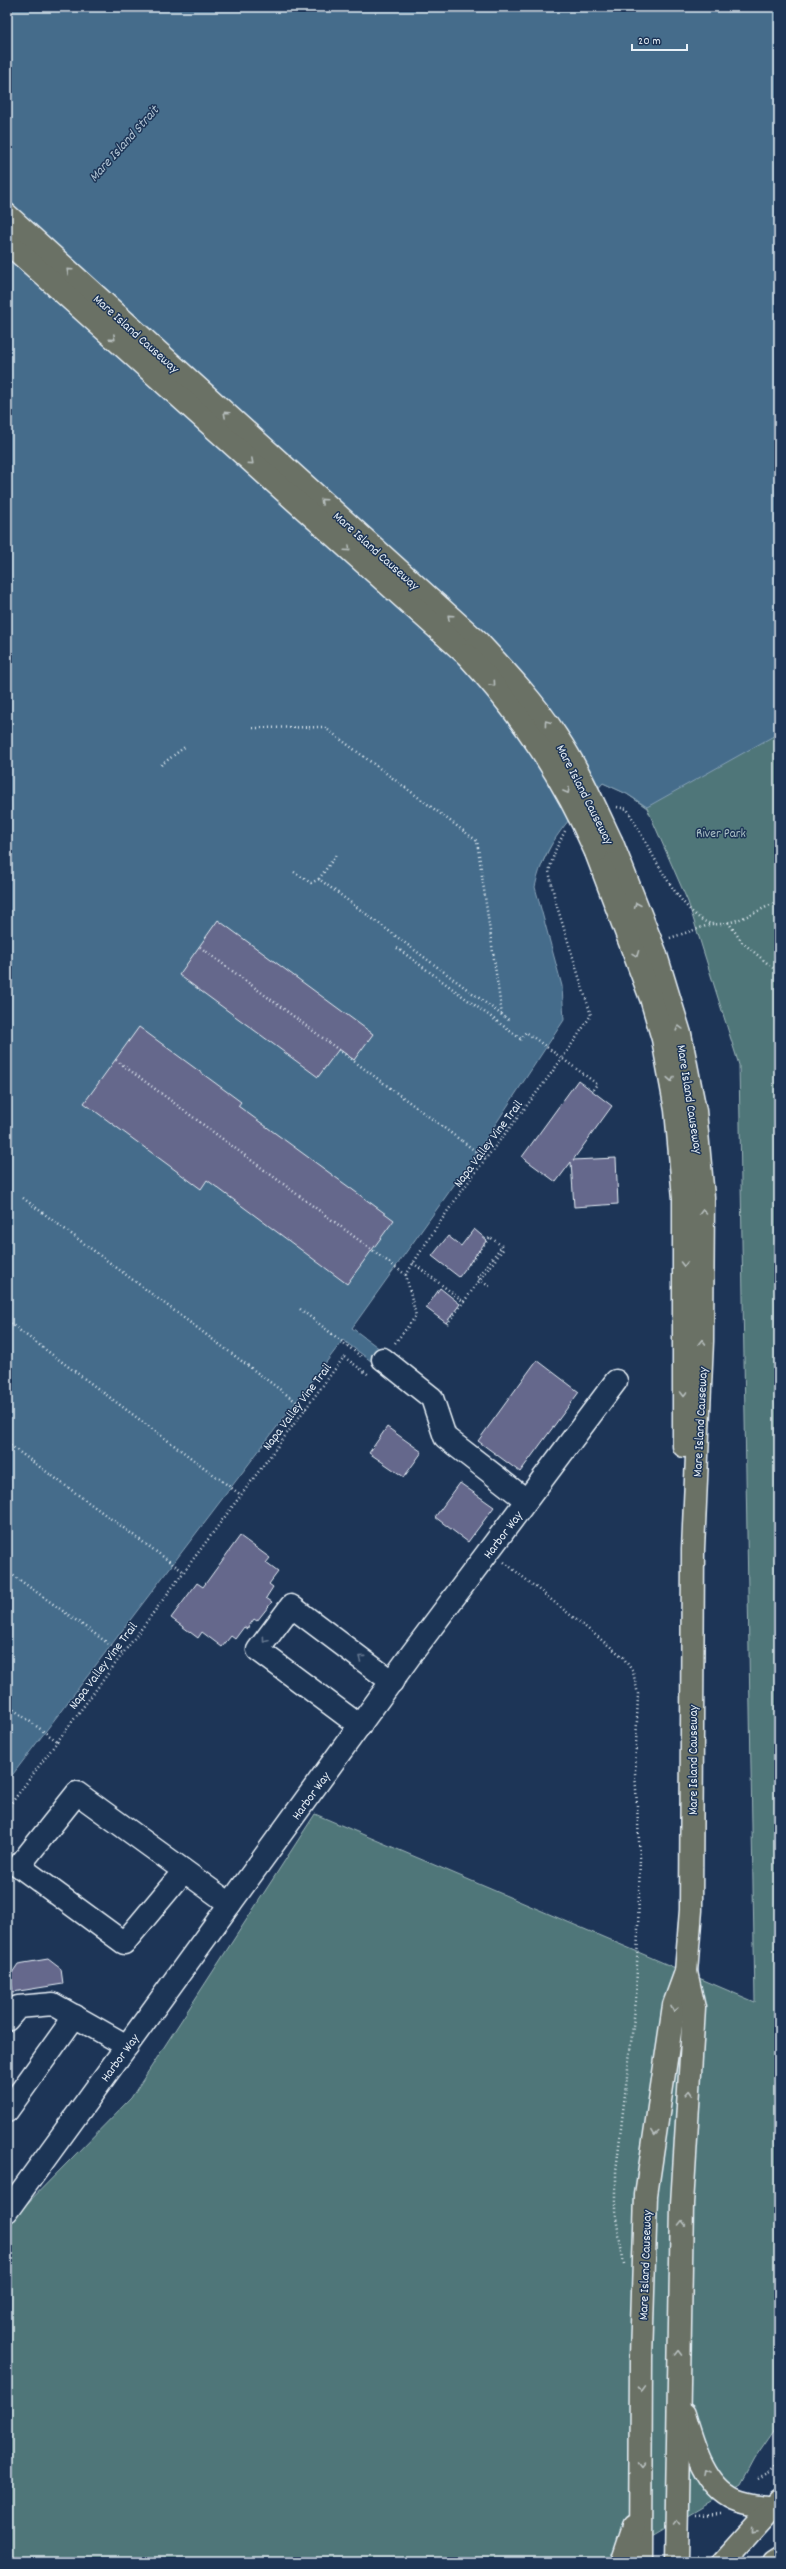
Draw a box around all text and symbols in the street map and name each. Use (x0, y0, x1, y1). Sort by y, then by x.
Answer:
scale bar (632, 26, 687, 52)
text: 20 m (638, 33, 661, 50)
water label: Mare Island Strait (85, 100, 165, 187)
one-way arrow (66, 269, 74, 276)
street label: Mare Island Causeway (88, 291, 183, 379)
one-way arrow (108, 333, 116, 341)
one-way arrow (224, 412, 231, 419)
one-way arrow (247, 458, 254, 465)
one-way arrow (320, 498, 328, 506)
street label: Mare Island Causeway (328, 508, 423, 596)
one-way arrow (343, 544, 351, 552)
one-way arrow (447, 614, 455, 621)
one-way arrow (489, 679, 496, 687)
one-way arrow (544, 720, 552, 727)
street label: Mare Island Causeway (550, 742, 618, 849)
one-way arrow (562, 787, 569, 794)
park label: River Park (696, 825, 746, 844)
one-way arrow (634, 902, 642, 910)
one-way arrow (632, 950, 640, 957)
one-way arrow (675, 1025, 683, 1031)
street label: Mare Island Causeway (671, 1044, 707, 1156)
one-way arrow (666, 1076, 675, 1082)
street label: Napa Valley Vine Trail (450, 1097, 528, 1192)
one-way arrow (699, 1209, 707, 1215)
one-way arrow (680, 1261, 688, 1267)
one-way arrow (698, 1339, 706, 1345)
street label: Napa Valley Vine Trail (259, 1360, 337, 1455)
street label: Mare Island Causeway (689, 1366, 714, 1478)
one-way arrow (680, 1391, 688, 1397)
street label: Harbor Way (480, 1507, 529, 1563)
street label: Napa Valley Vine Trail (65, 1619, 143, 1714)
one-way arrow (263, 1636, 270, 1643)
one-way arrow (358, 1656, 365, 1663)
street label: Mare Island Causeway (685, 1704, 704, 1815)
street label: Harbor Way (288, 1768, 336, 1825)
one-way arrow (670, 2006, 679, 2012)
street label: Harbor Way (97, 2030, 145, 2087)
one-way arrow (685, 2090, 693, 2096)
one-way arrow (651, 2130, 660, 2136)
street label: Mare Island Causeway (635, 2209, 658, 2320)
one-way arrow (678, 2220, 686, 2226)
one-way arrow (675, 2350, 683, 2356)
one-way arrow (638, 2386, 646, 2392)
one-way arrow (638, 2462, 646, 2468)
one-way arrow (704, 2467, 711, 2475)
one-way arrow (672, 2520, 680, 2526)
one-way arrow (751, 2525, 758, 2532)

